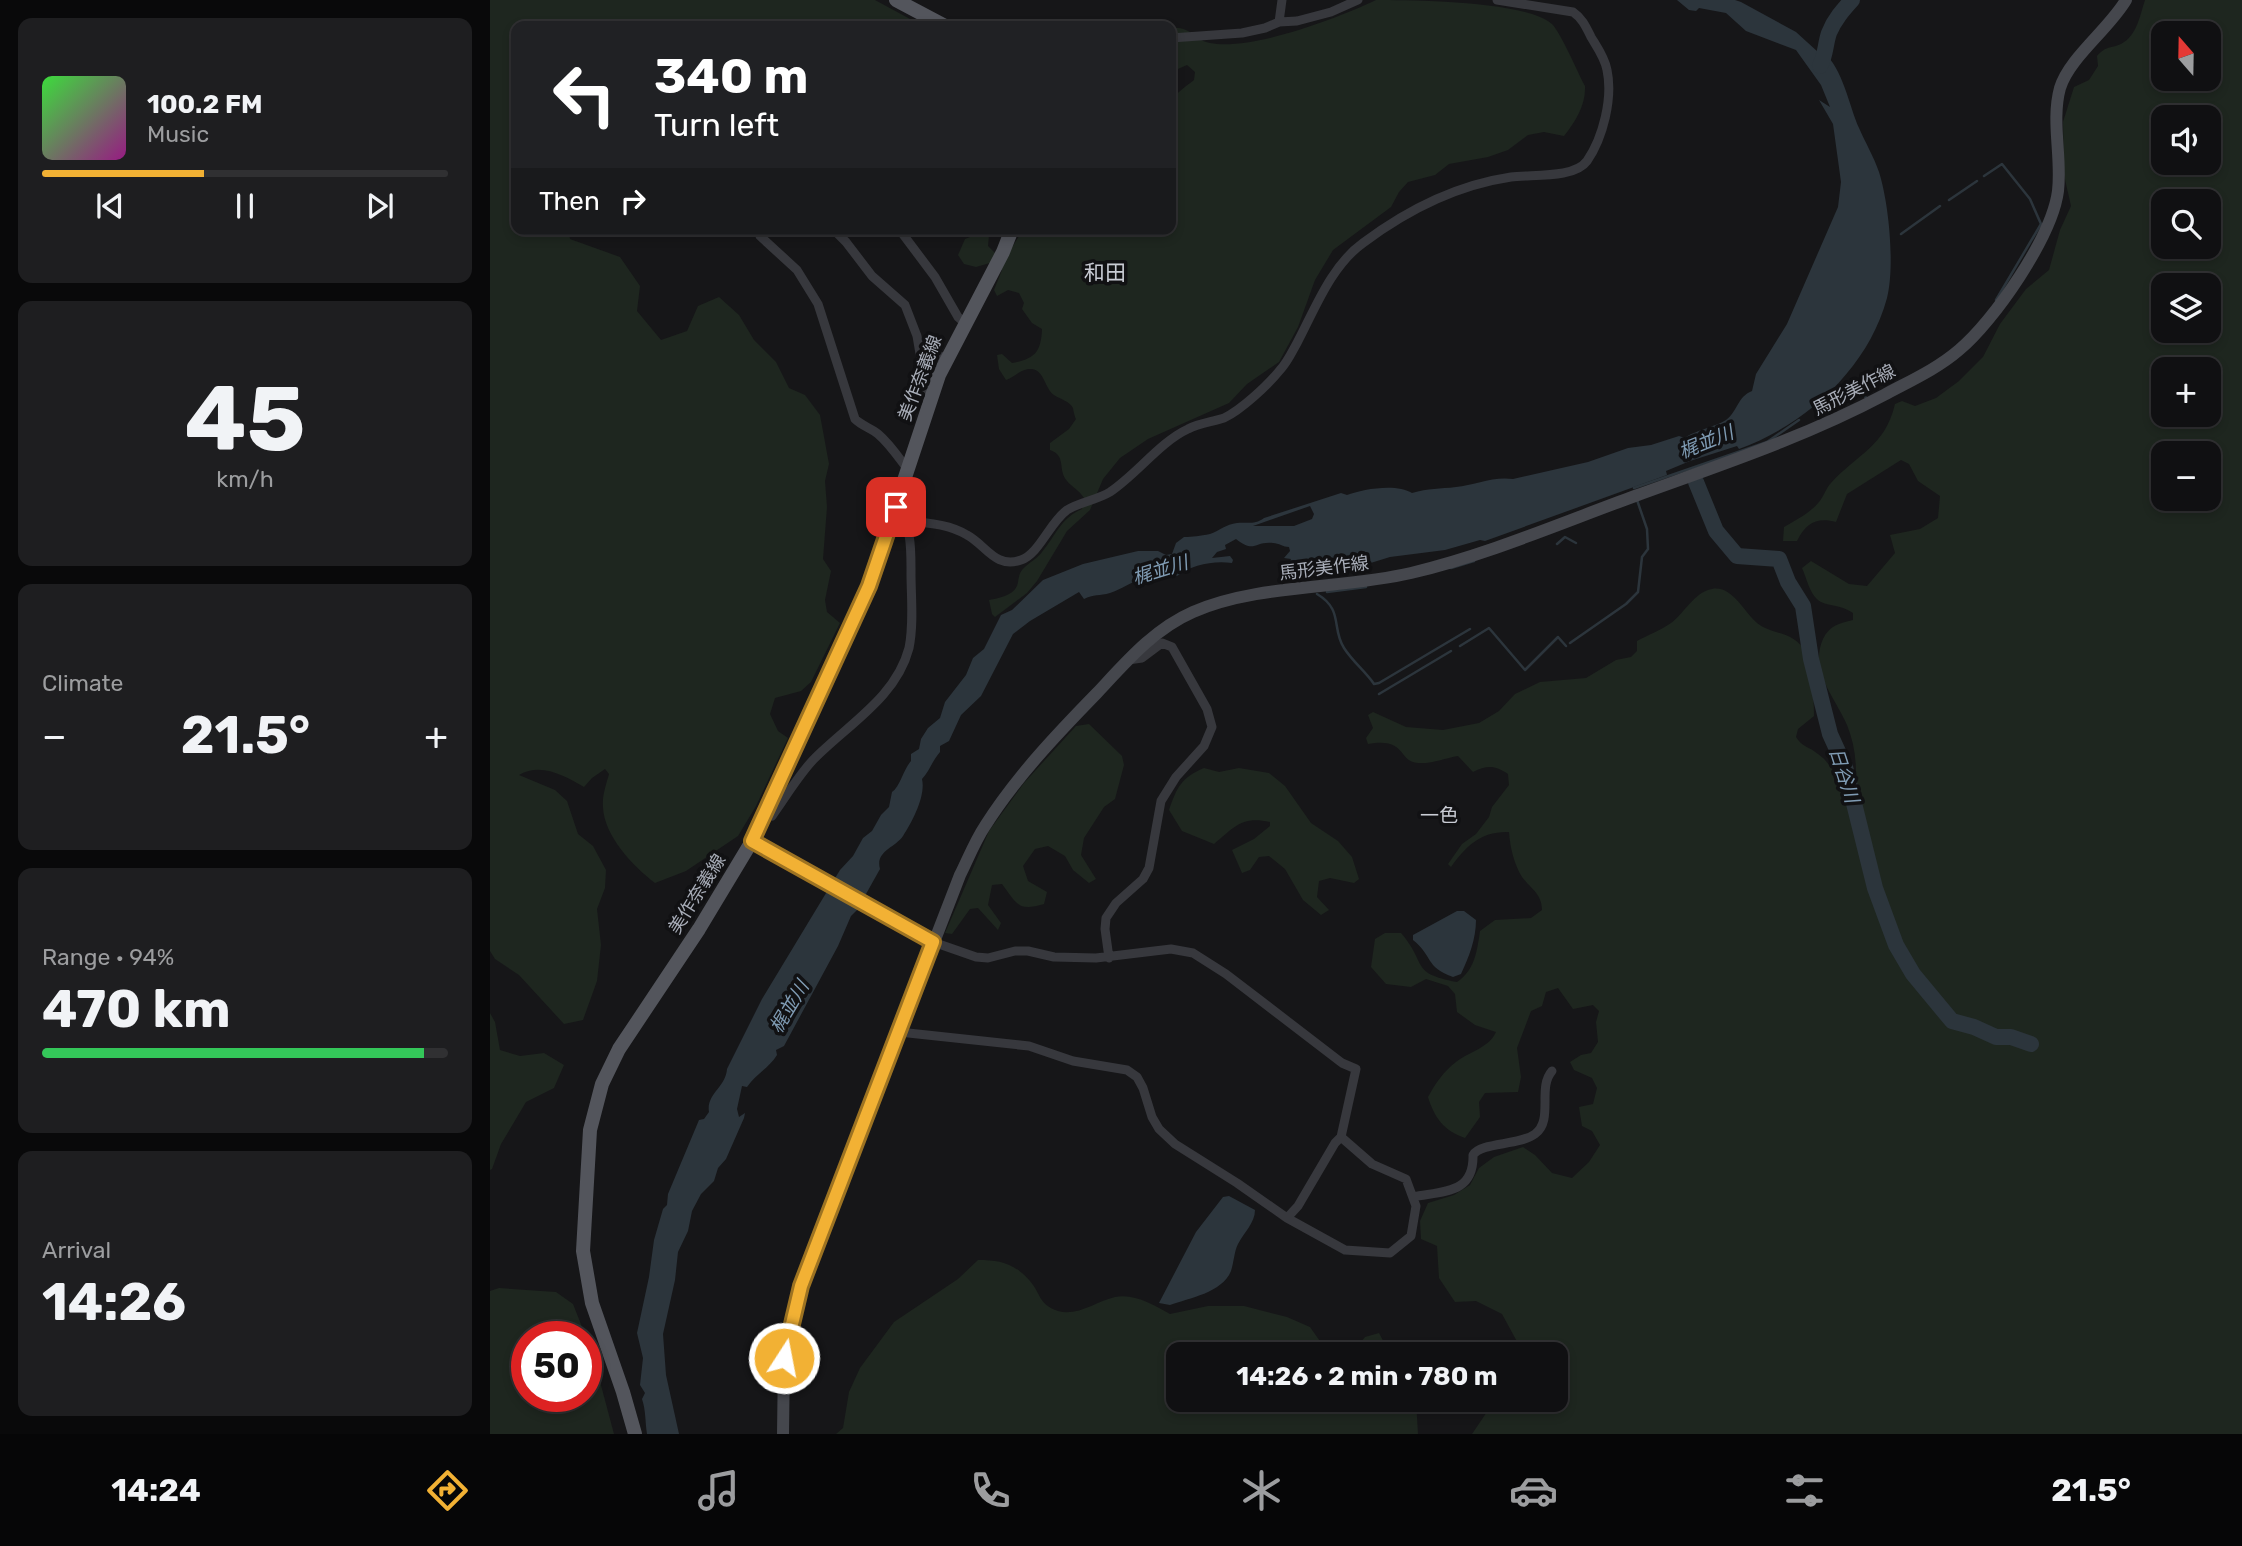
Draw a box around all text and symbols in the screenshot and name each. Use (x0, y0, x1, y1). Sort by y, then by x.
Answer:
north arrow (2151, 21, 2221, 91)
map controls (2151, 21, 2221, 511)
text: 340 m (654, 47, 808, 105)
icon: left (539, 49, 630, 140)
text: 100.2 FM (147, 89, 263, 120)
button: sound (2151, 105, 2221, 175)
text: Turn left (654, 106, 779, 144)
text: Music (147, 120, 209, 148)
icon: right (614, 182, 652, 220)
text: Then (539, 186, 600, 217)
icon: previous (91, 187, 129, 225)
icon: pause (226, 187, 264, 225)
icon: next (361, 187, 399, 225)
button: search (2151, 189, 2221, 259)
district label: 和田 (1084, 260, 1126, 285)
button: layers (2151, 273, 2221, 343)
street label: 美作奈義線 (894, 332, 946, 424)
button: + (2151, 357, 2221, 427)
street label: 馬形美作線 (1809, 360, 1899, 420)
text: 45 (185, 365, 305, 473)
water label: 梶並川 (1675, 420, 1739, 463)
button: − (2151, 441, 2221, 511)
text: km/h (216, 465, 274, 493)
pin (866, 477, 926, 537)
icon: arrive (877, 488, 915, 526)
water label: 梶並川 (1129, 550, 1193, 589)
street label: 馬形美作線 (1278, 552, 1370, 584)
text: Climate (42, 669, 123, 697)
text: 21.5° (181, 704, 310, 766)
text: − (42, 713, 67, 759)
text: + (424, 713, 448, 759)
water label: 日谷川 (1824, 744, 1864, 808)
district label: 一色 (1420, 804, 1458, 827)
street label: 美作奈義線 (664, 850, 730, 938)
text: Range · 94% (42, 943, 174, 971)
water label: 梶並川 (764, 975, 815, 1037)
text: 470 km (42, 978, 231, 1040)
text: Arrival (42, 1236, 111, 1264)
text: 14:26 (42, 1271, 186, 1333)
speed limit sign: 50 (511, 1321, 602, 1412)
position arrow (747, 1321, 821, 1395)
text: 14:26 · 2 min · 780 m (1236, 1361, 1498, 1392)
icon: directions (423, 1466, 472, 1515)
icon: music (694, 1466, 743, 1515)
icon: phone (966, 1466, 1015, 1515)
icon: climate (1237, 1466, 1286, 1515)
icon: car (1509, 1466, 1558, 1515)
icon: filters (1780, 1466, 1829, 1515)
text: 14:24 (111, 1471, 201, 1509)
text: 21.5° (2051, 1471, 2131, 1509)

